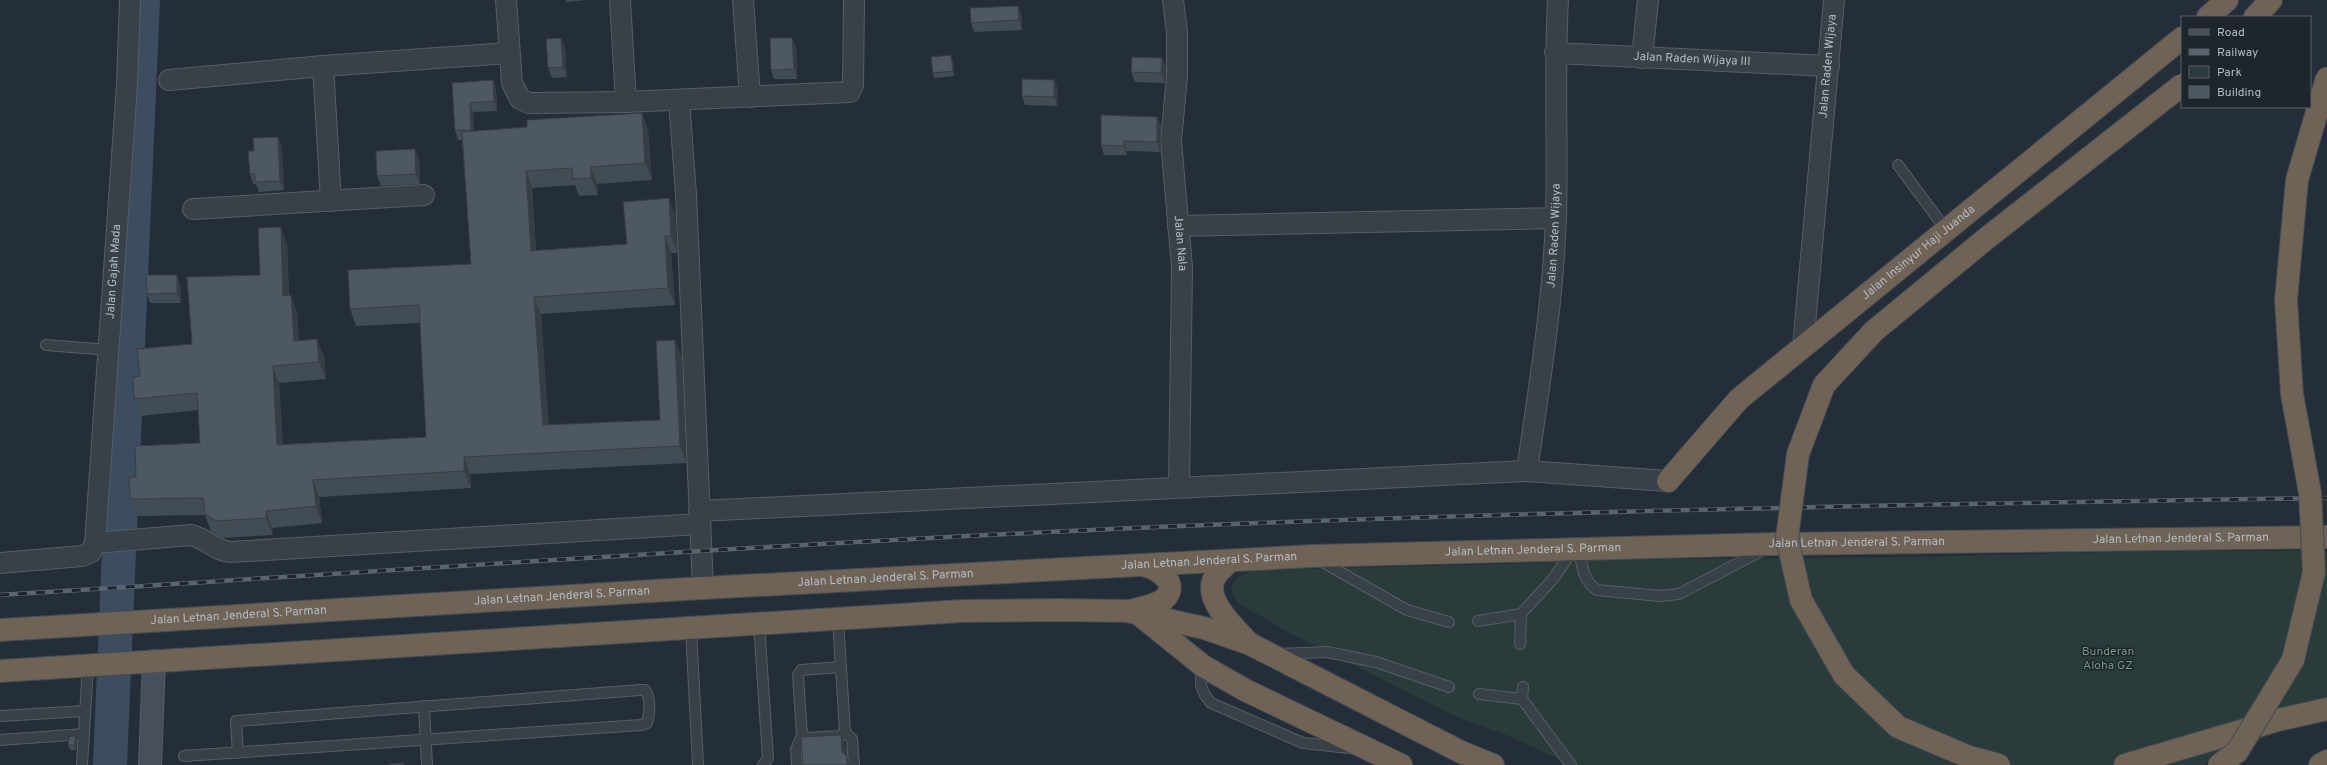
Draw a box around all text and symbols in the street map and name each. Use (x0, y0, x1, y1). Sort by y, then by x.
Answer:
street label: Jalan Raden Wijaya (1815, 13, 1841, 119)
legend (2181, 16, 2311, 108)
text: Road (2217, 25, 2245, 41)
text: Railway (2217, 45, 2258, 61)
street label: Jalan Raden Wijaya III (1633, 49, 1751, 70)
text: Park (2217, 65, 2242, 81)
text: Building (2217, 85, 2261, 101)
street label: Jalan Raden Wijaya (1543, 183, 1565, 289)
street label: Jalan Insinyur Haji Juanda (1858, 202, 1979, 304)
street label: Jalan Nala (1170, 214, 1190, 271)
street label: Jalan Gajah Mada (103, 224, 125, 320)
street label: Jalan Letnan Jenderal S. Parman (2092, 530, 2269, 548)
street label: Jalan Letnan Jenderal S. Parman (1768, 534, 1945, 552)
street label: Jalan Letnan Jenderal S. Parman (1444, 540, 1621, 561)
street label: Jalan Letnan Jenderal S. Parman (1120, 549, 1298, 574)
street label: Jalan Letnan Jenderal S. Parman (797, 566, 974, 591)
street label: Jalan Letnan Jenderal S. Parman (473, 583, 651, 610)
street label: Jalan Letnan Jenderal S. Parman (150, 602, 327, 629)
park label: Bunderan Aloha GZ (2082, 644, 2134, 674)

